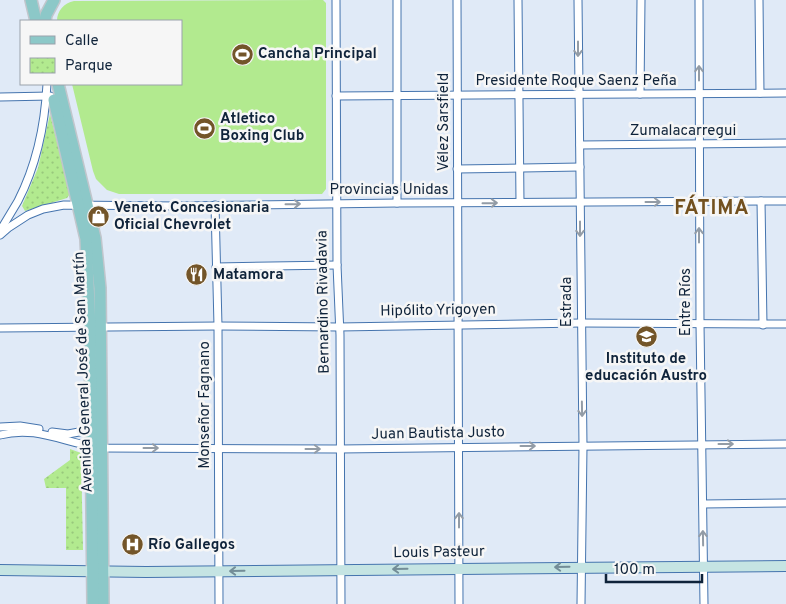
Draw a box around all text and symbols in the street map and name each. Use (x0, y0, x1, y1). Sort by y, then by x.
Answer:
legend (20, 20, 182, 85)
text: Calle (65, 32, 99, 51)
one-way arrow (574, 40, 583, 56)
sports icon: Cancha Principal (230, 42, 254, 66)
place label: Cancha Principal (258, 45, 377, 64)
text: Parque (65, 57, 113, 76)
one-way arrow (694, 65, 704, 82)
street label: Presidente Roque Saenz Peña (475, 72, 677, 91)
street label: Vélez Sarsfield (435, 73, 454, 171)
place label: Atletico Boxing Club (220, 110, 304, 146)
sports icon: Atletico Boxing Club (192, 116, 216, 140)
street label: Zumalacarregui (630, 122, 736, 141)
street label: Provincias Unidas (329, 181, 449, 200)
district label: FÁTIMA (674, 194, 750, 222)
one-way arrow (645, 197, 661, 206)
one-way arrow (482, 198, 498, 208)
place label: Veneto. Concesionaria Oficial Chevrolet (114, 199, 269, 235)
one-way arrow (285, 200, 301, 209)
shop icon: Veneto. Concesionaria Oficial Chevrolet (86, 205, 110, 229)
one-way arrow (575, 220, 585, 236)
one-way arrow (694, 228, 704, 244)
street label: Bernardino Rivadavia (313, 230, 335, 374)
street label: Avenida General José de San Martín (70, 251, 98, 493)
restaurant icon: Matamora (185, 263, 209, 287)
place label: Matamora (213, 266, 284, 285)
street label: Entre Ríos (677, 268, 696, 336)
street label: Estrada (558, 277, 577, 327)
street label: Hipólito Yrigoyen (380, 300, 496, 322)
school or university icon: Instituto de educación Austro (634, 324, 658, 348)
street label: Monseñor Fagnano (196, 341, 215, 469)
place label: Instituto de educación Austro (585, 350, 707, 386)
one-way arrow (577, 400, 587, 416)
street label: Juan Bautista Justo (371, 423, 505, 445)
one-way arrow (718, 440, 734, 449)
one-way arrow (520, 441, 536, 451)
one-way arrow (142, 443, 159, 453)
one-way arrow (305, 444, 321, 454)
one-way arrow (454, 513, 464, 529)
one-way arrow (698, 530, 708, 546)
hospital icon: Río Gallegos (120, 533, 144, 557)
place label: Río Gallegos (148, 536, 235, 555)
street label: Louis Pasteur (393, 543, 485, 563)
scale bar (606, 552, 702, 584)
text: 100 m (614, 561, 655, 580)
one-way arrow (555, 562, 571, 572)
one-way arrow (392, 564, 408, 574)
one-way arrow (230, 566, 246, 576)

